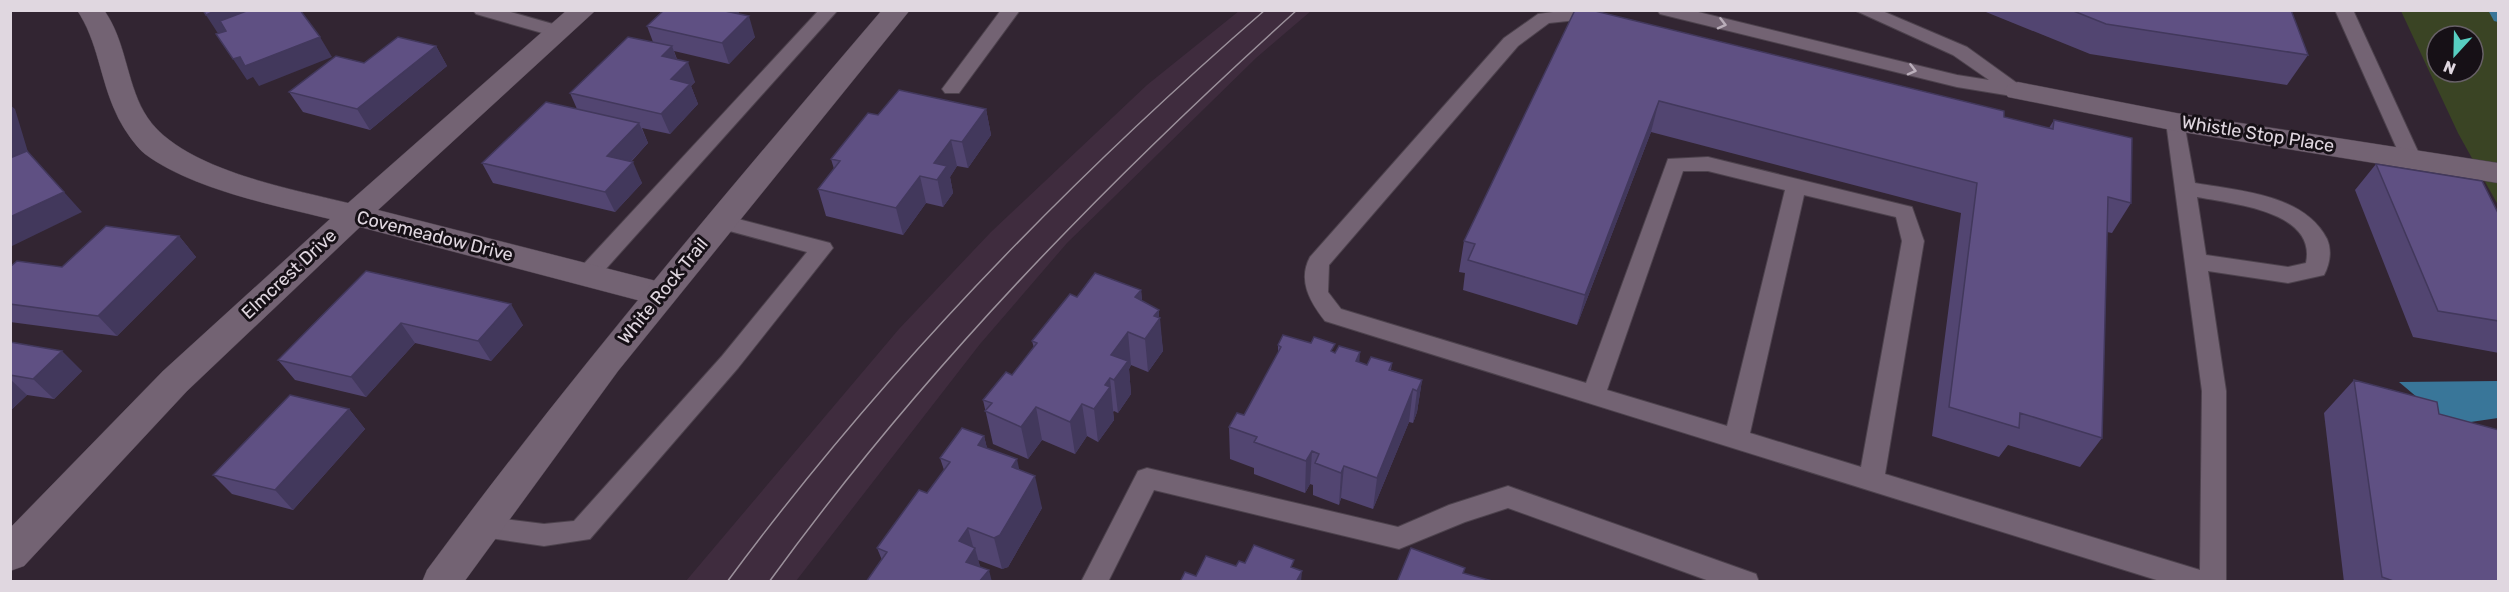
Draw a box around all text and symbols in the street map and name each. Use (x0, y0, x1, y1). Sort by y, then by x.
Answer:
one-way arrow (1717, 17, 1727, 30)
north arrow (2425, 24, 2485, 84)
text: N (2441, 56, 2458, 78)
one-way arrow (1907, 63, 1917, 76)
street label: Whistle Stop Place (2180, 111, 2336, 157)
street label: Covemeadow Drive (355, 206, 515, 266)
street label: Elmcrest Drive (237, 224, 341, 324)
street label: White Rock Trail (613, 233, 713, 349)

